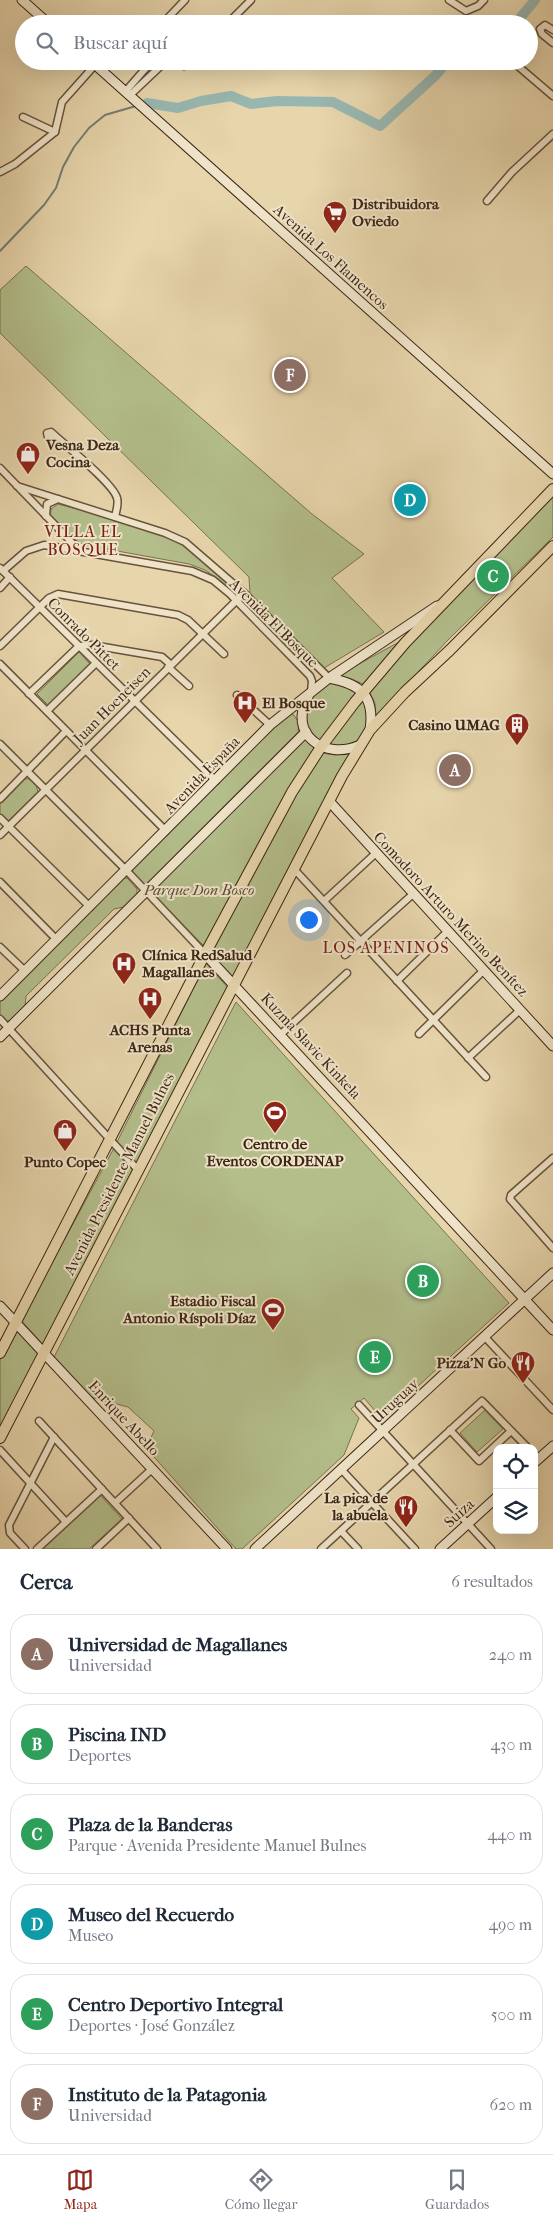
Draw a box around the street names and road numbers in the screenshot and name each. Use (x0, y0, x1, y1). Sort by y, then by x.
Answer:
street label: Avenida Los Flamencos (269, 200, 392, 314)
street label: Avenida El Bosque (225, 574, 323, 672)
street label: Conrado Pittet (44, 594, 125, 675)
street label: Juan Hoeneisen (69, 663, 154, 748)
street label: Avenida España (160, 732, 244, 818)
street label: Comodoro Arturo Merino Benítez (370, 828, 532, 1000)
street label: Kuzma Slavic Kinkela (257, 989, 366, 1104)
street label: Avenida Presidente Manuel Bulnes (60, 1069, 178, 1279)
street label: Uruguay (368, 1374, 423, 1427)
street label: Enrique Abello (85, 1377, 164, 1460)
street label: Suiza (440, 1494, 479, 1531)

